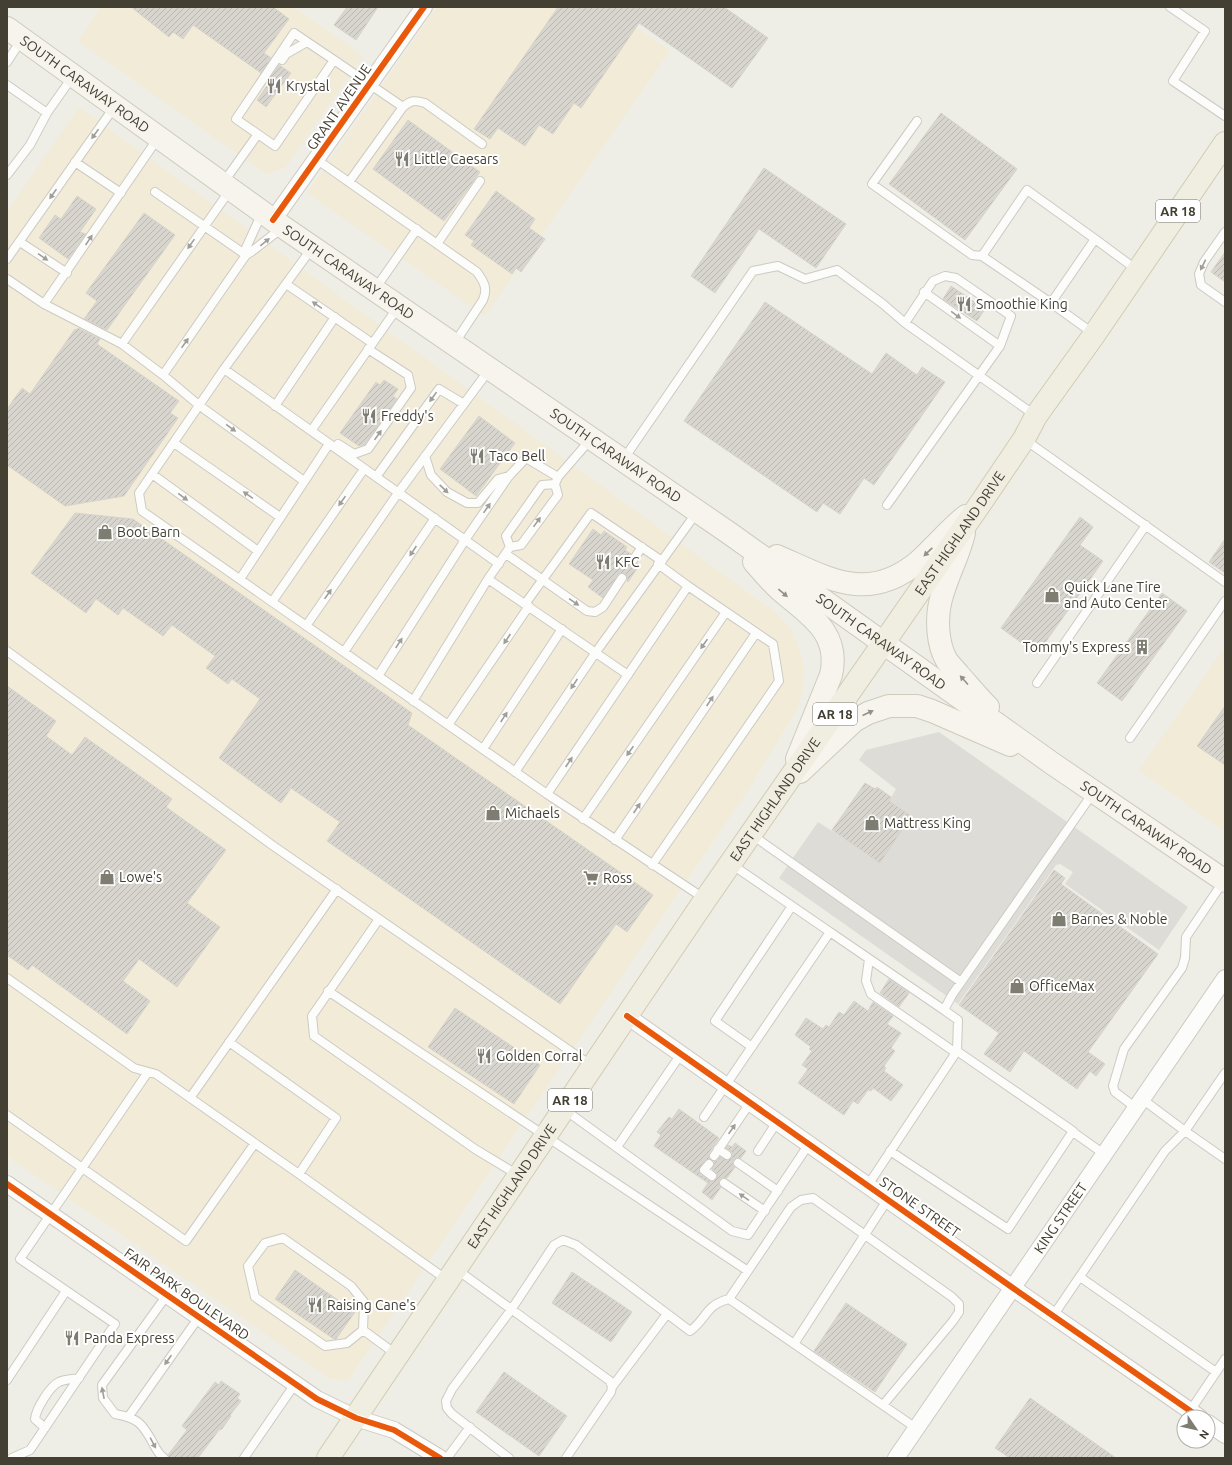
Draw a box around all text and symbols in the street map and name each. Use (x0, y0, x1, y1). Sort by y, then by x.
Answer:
street label: SOUTH CARAWAY ROAD (17, 32, 153, 136)
street label: GRANT AVENUE (303, 61, 375, 153)
restaurant icon: Krystal (265, 77, 283, 95)
place label: Krystal (286, 78, 330, 94)
one-way arrow (91, 129, 99, 139)
restaurant icon: Little Caesars (393, 150, 411, 168)
place label: Little Caesars (414, 151, 498, 167)
one-way arrow (49, 189, 57, 199)
road number: AR 18 (1156, 200, 1200, 222)
street label: SOUTH CARAWAY ROAD (280, 222, 417, 323)
one-way arrow (85, 235, 93, 246)
one-way arrow (259, 237, 270, 246)
one-way arrow (187, 239, 195, 249)
one-way arrow (38, 253, 48, 261)
one-way arrow (1200, 259, 1206, 270)
restaurant icon: Smoothie King (955, 295, 973, 313)
place label: Smoothie King (976, 296, 1068, 312)
one-way arrow (312, 301, 323, 309)
one-way arrow (951, 311, 962, 319)
one-way arrow (181, 338, 189, 348)
one-way arrow (429, 392, 437, 403)
street label: SOUTH CARAWAY ROAD (547, 405, 685, 506)
restaurant icon: Freddy's (360, 407, 378, 425)
place label: Freddy's (381, 408, 434, 424)
one-way arrow (226, 424, 237, 432)
one-way arrow (374, 430, 382, 440)
restaurant icon: Taco Bell (468, 447, 486, 465)
place label: Taco Bell (489, 448, 546, 464)
street label: EAST HIGHLAND DRIVE (911, 468, 1008, 598)
one-way arrow (439, 484, 449, 493)
one-way arrow (243, 491, 254, 499)
one-way arrow (178, 493, 189, 501)
one-way arrow (338, 496, 346, 506)
one-way arrow (483, 503, 491, 513)
one-way arrow (533, 517, 541, 528)
shop icon: Boot Barn (96, 523, 114, 541)
place label: Boot Barn (117, 524, 180, 540)
one-way arrow (409, 545, 417, 556)
one-way arrow (923, 547, 933, 557)
restaurant icon: KFC (594, 553, 612, 571)
place label: KFC (615, 554, 640, 570)
place label: Quick Lane Tire and Auto Center (1064, 579, 1168, 611)
shop icon: Quick Lane Tire and Auto Center (1043, 586, 1061, 604)
one-way arrow (324, 588, 332, 599)
one-way arrow (778, 588, 789, 597)
street label: SOUTH CARAWAY ROAD (813, 590, 949, 693)
one-way arrow (569, 598, 579, 606)
one-way arrow (503, 633, 511, 644)
one-way arrow (395, 638, 403, 648)
building icon: Tommy's Express (1133, 638, 1151, 656)
one-way arrow (700, 639, 708, 649)
place label: Tommy's Express (1023, 639, 1130, 655)
one-way arrow (960, 676, 969, 685)
one-way arrow (570, 679, 578, 689)
one-way arrow (706, 695, 714, 706)
road number: AR 18 (813, 703, 857, 725)
one-way arrow (863, 710, 874, 716)
one-way arrow (500, 711, 508, 722)
street label: EAST HIGHLAND DRIVE (726, 734, 823, 864)
one-way arrow (626, 746, 634, 756)
one-way arrow (565, 757, 573, 767)
street label: SOUTH CARAWAY ROAD (1078, 777, 1215, 878)
one-way arrow (633, 803, 641, 813)
shop icon: Michaels (484, 804, 502, 822)
place label: Michaels (505, 805, 560, 821)
shop icon: Mattress King (863, 814, 881, 832)
place label: Mattress King (884, 815, 971, 831)
shop icon: Lowe's (98, 868, 116, 886)
place label: Lowe's (119, 869, 162, 885)
supermarket icon: Ross (582, 869, 600, 887)
place label: Ross (603, 870, 632, 886)
shop icon: Barnes & Noble (1050, 910, 1068, 928)
place label: Barnes & Noble (1071, 911, 1168, 927)
shop icon: OfficeMax (1008, 977, 1026, 995)
place label: OfficeMax (1029, 978, 1095, 994)
restaurant icon: Golden Corral (475, 1047, 493, 1065)
place label: Golden Corral (496, 1048, 583, 1064)
road number: AR 18 (548, 1089, 592, 1111)
street label: EAST HIGHLAND DRIVE (464, 1121, 559, 1252)
one-way arrow (728, 1124, 736, 1135)
street label: STONE STREET (877, 1173, 963, 1241)
street label: KING STREET (1031, 1179, 1090, 1256)
one-way arrow (739, 1193, 749, 1201)
street label: FAIR PARK BOULEVARD (121, 1245, 253, 1343)
restaurant icon: Raising Cane's (306, 1296, 324, 1314)
place label: Raising Cane's (327, 1297, 416, 1313)
restaurant icon: Panda Express (63, 1329, 81, 1347)
place label: Panda Express (84, 1330, 174, 1346)
one-way arrow (164, 1355, 172, 1365)
one-way arrow (100, 1387, 106, 1399)
north arrow (1176, 1409, 1216, 1449)
text: N (1197, 1428, 1212, 1441)
one-way arrow (149, 1437, 156, 1449)

